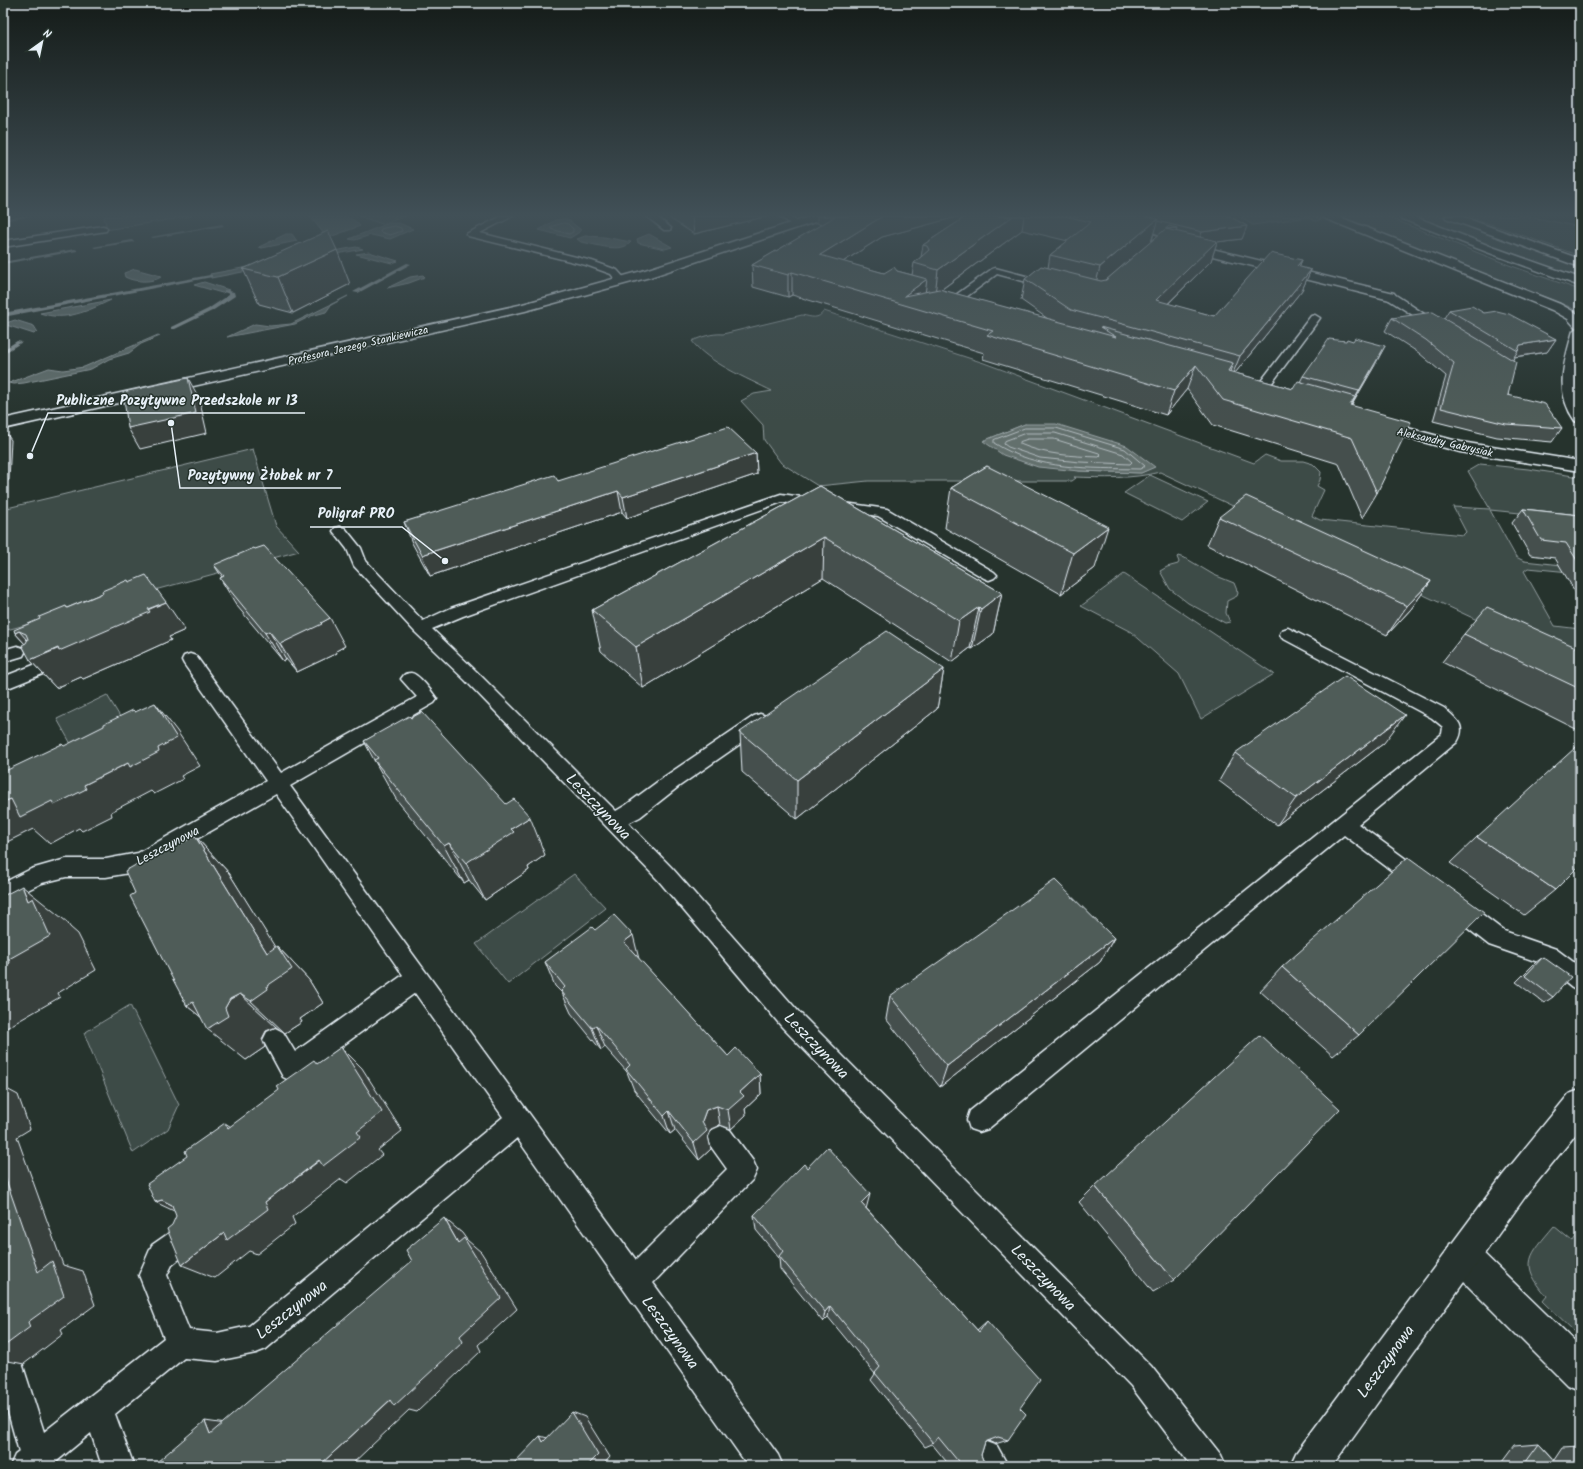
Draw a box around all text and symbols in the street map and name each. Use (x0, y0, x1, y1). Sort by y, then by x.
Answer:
north arrow (22, 22, 62, 62)
text: N (39, 25, 55, 44)
street label: Profesora Jerzego Stankiewicza (286, 321, 430, 371)
callout: Publiczne Pozytywne Przedszkole nr 13 (48, 387, 305, 413)
text: Publiczne Pozytywne Przedszkole nr 13 (56, 390, 298, 412)
street label: Aleksandry Gabrysiak (1395, 423, 1495, 463)
callout: Pozytywny Żłobek nr 7 (180, 462, 341, 488)
text: Pozytywny Żłobek nr 7 (188, 465, 333, 487)
callout: Poligraf PRO (310, 501, 402, 527)
text: Poligraf PRO (318, 503, 395, 525)
street label: Leszczynowa (559, 768, 637, 846)
street label: Leszczynowa (132, 821, 203, 872)
street label: Leszczynowa (777, 1007, 855, 1085)
street label: Leszczynowa (1004, 1239, 1082, 1317)
street label: Leszczynowa (251, 1274, 333, 1346)
street label: Leszczynowa (635, 1291, 705, 1375)
street label: Leszczynowa (1351, 1320, 1421, 1404)

